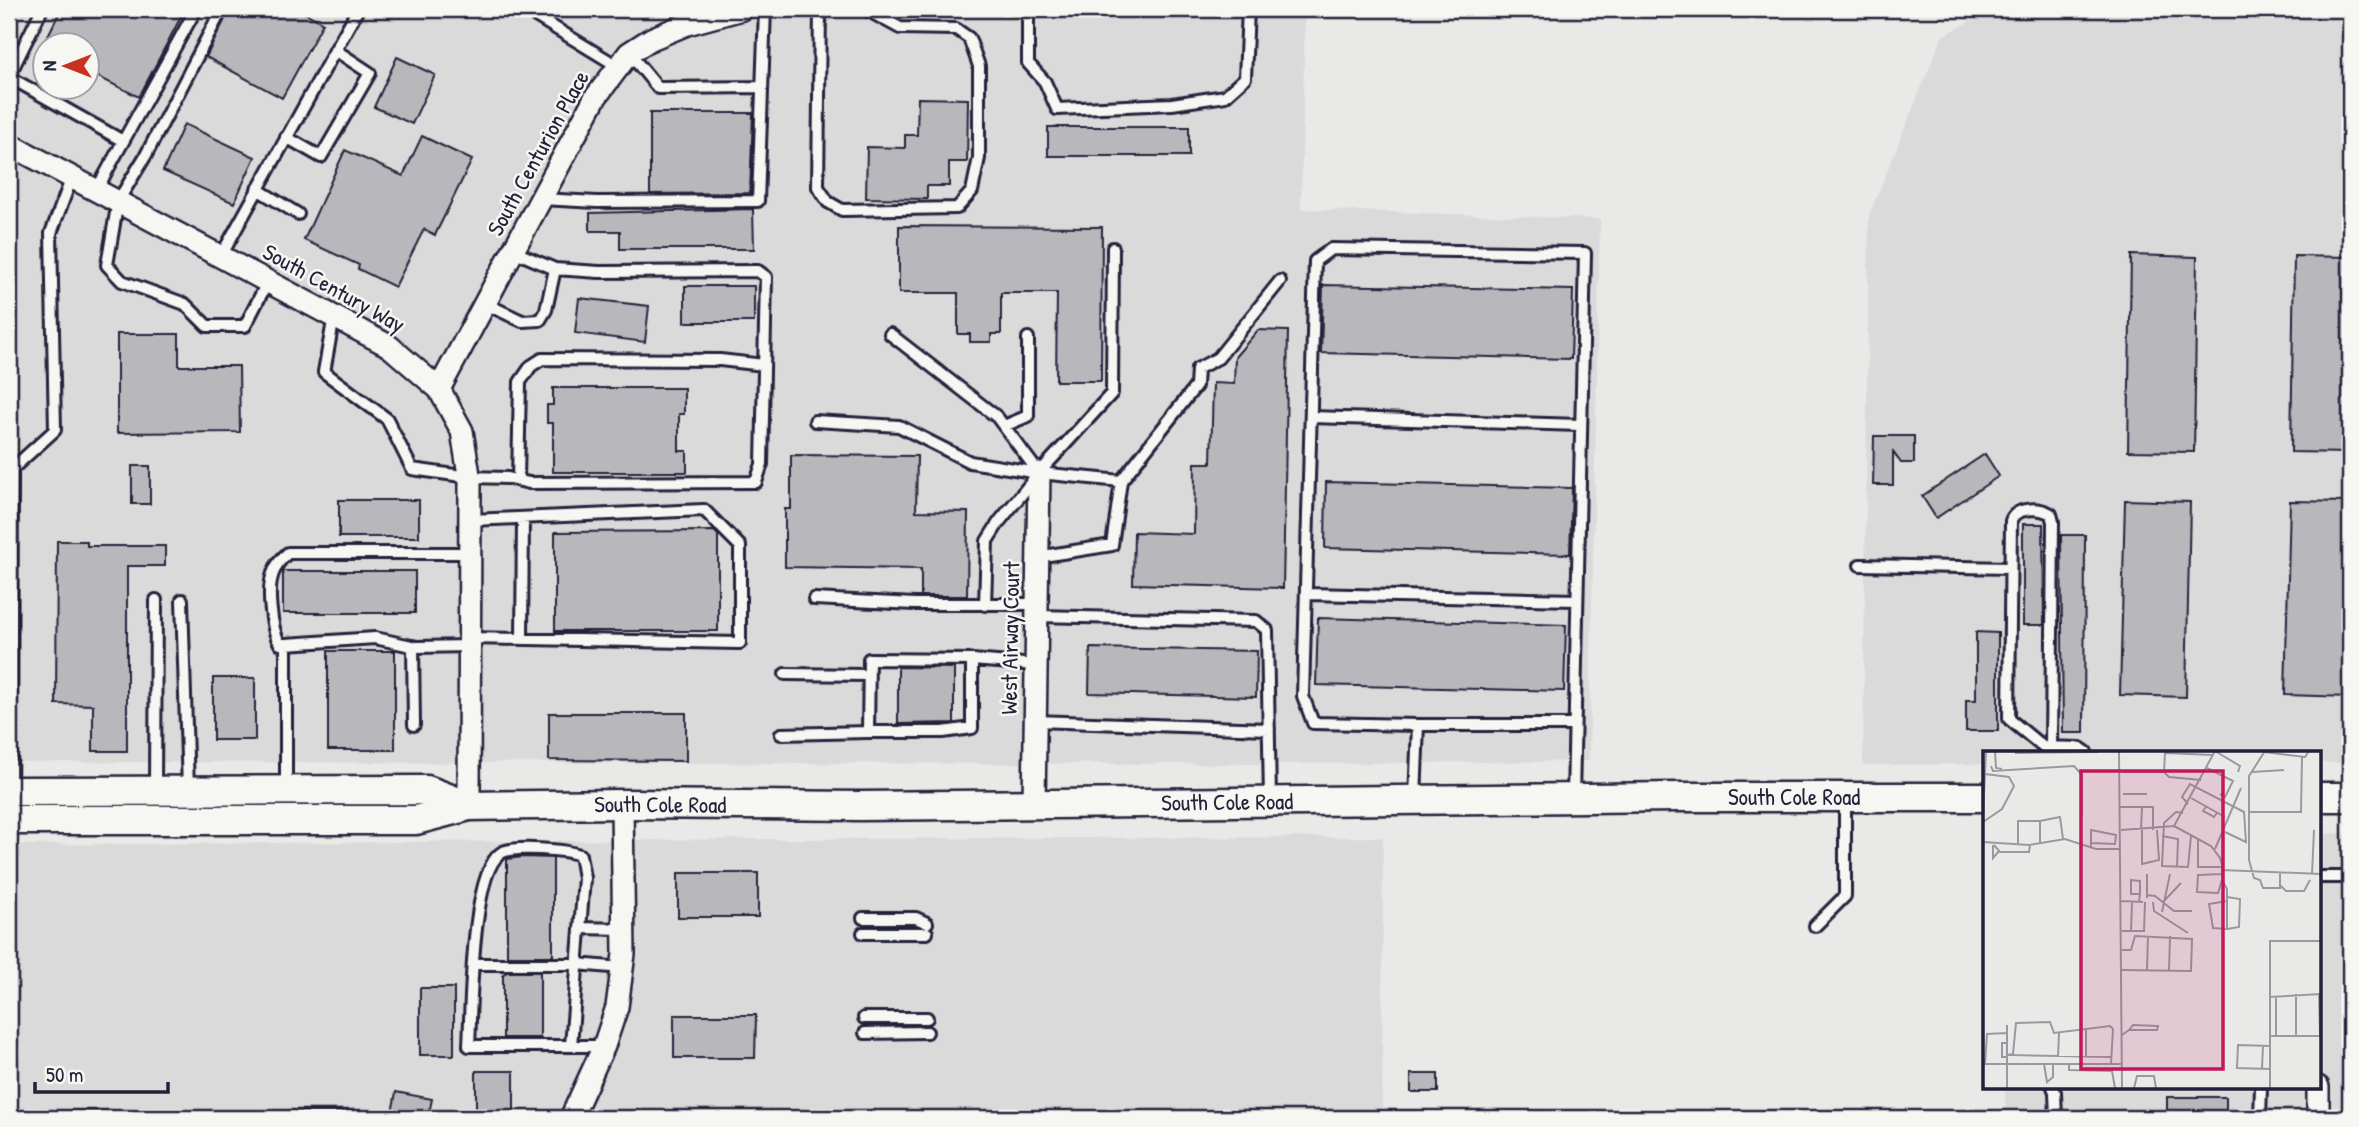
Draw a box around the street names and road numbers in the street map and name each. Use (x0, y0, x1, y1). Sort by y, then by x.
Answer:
street label: South Centurion Place (479, 65, 596, 241)
street label: South Century Way (258, 236, 411, 340)
street label: West Airway Court (993, 560, 1026, 715)
street label: South Cole Road (1728, 781, 1860, 812)
street label: South Cole Road (1161, 785, 1293, 818)
street label: South Cole Road (594, 788, 726, 820)

